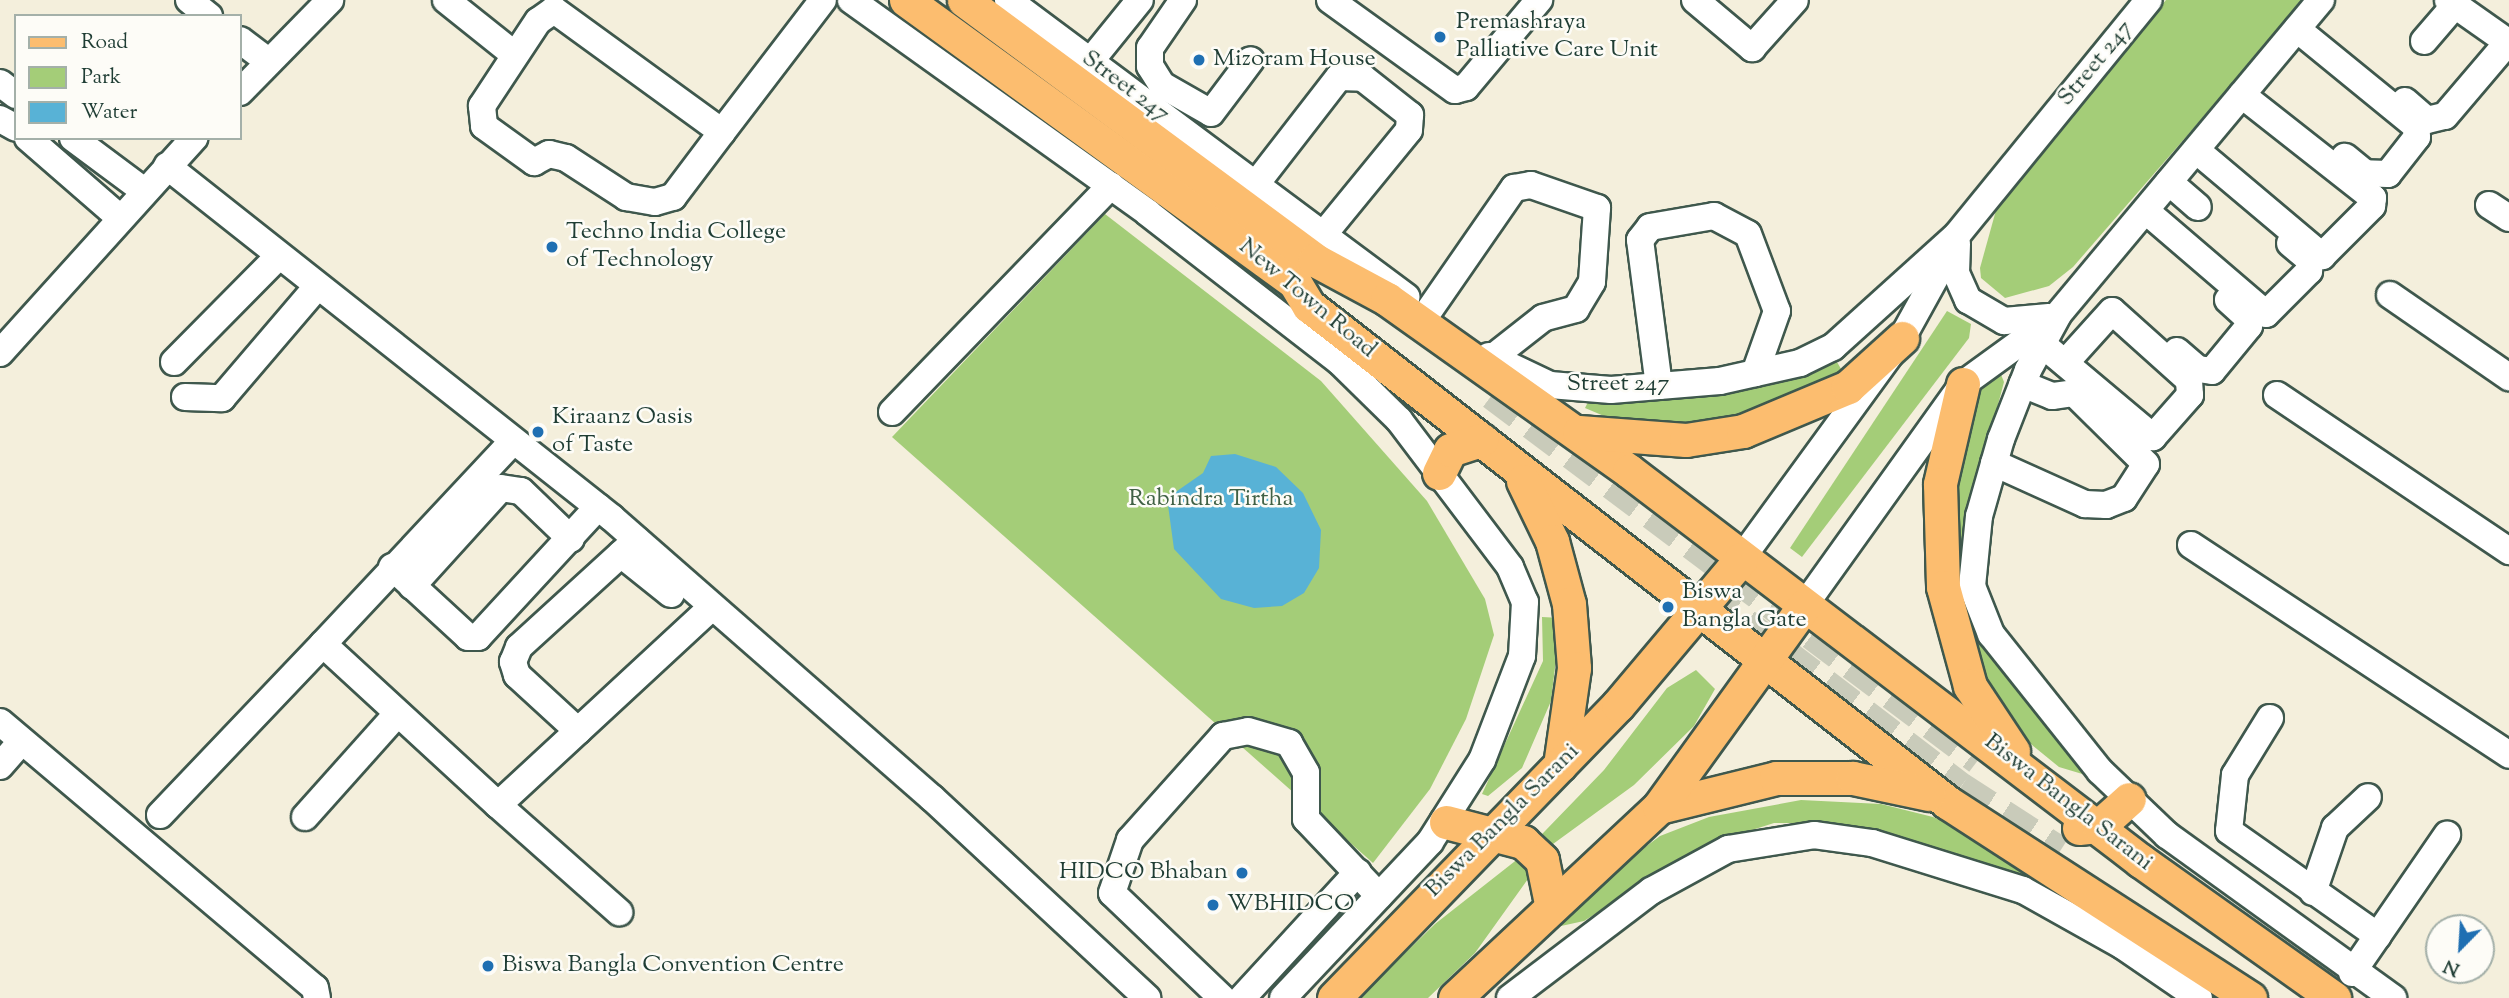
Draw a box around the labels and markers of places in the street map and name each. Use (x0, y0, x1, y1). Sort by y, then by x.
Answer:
place label: Premashraya Palliative Care Unit (1456, 9, 1658, 65)
marker: Premashraya Palliative Care Unit (1430, 27, 1450, 47)
place label: Mizoram House (1213, 46, 1376, 74)
marker: Mizoram House (1191, 52, 1207, 68)
place label: Techno India College of Technology (566, 219, 786, 275)
marker: Techno India College of Technology (544, 239, 560, 255)
place label: Kiraanz Oasis of Taste (552, 404, 693, 460)
marker: Kiraanz Oasis of Taste (530, 424, 546, 440)
place label: Biswa Bangla Gate (1682, 579, 1807, 635)
marker: Biswa Bangla Gate (1660, 599, 1676, 615)
place label: HIDCO Bhaban (1059, 859, 1228, 887)
marker: HIDCO Bhaban (1234, 865, 1250, 881)
place label: WBHIDCO (1227, 891, 1354, 919)
marker: WBHIDCO (1205, 897, 1221, 913)
place label: Biswa Bangla Convention Centre (502, 952, 844, 980)
marker: Biswa Bangla Convention Centre (480, 958, 496, 974)

